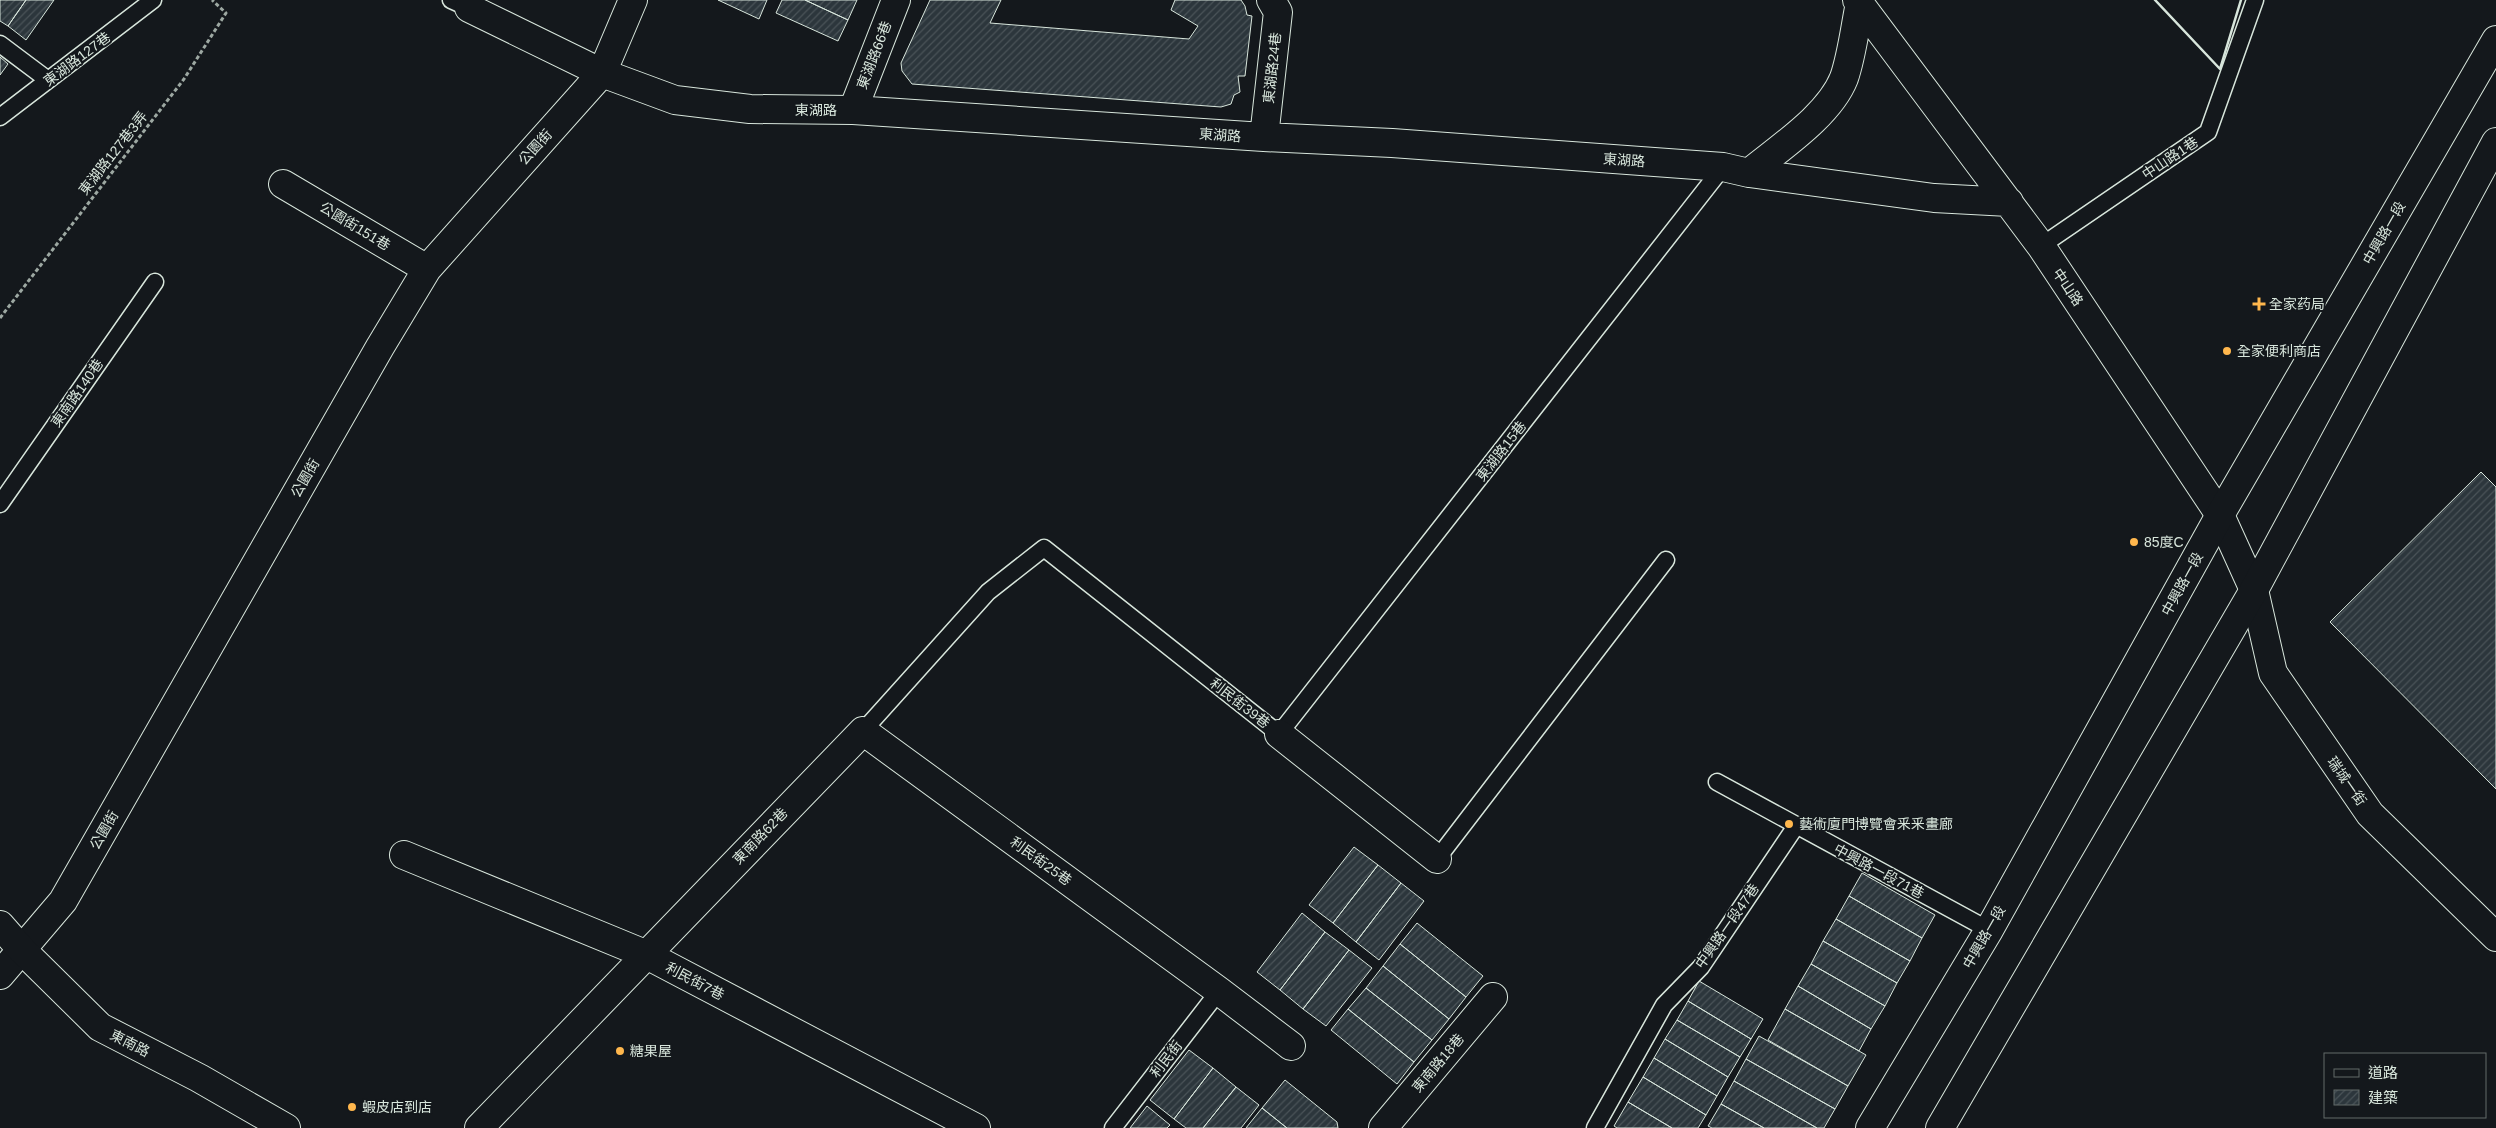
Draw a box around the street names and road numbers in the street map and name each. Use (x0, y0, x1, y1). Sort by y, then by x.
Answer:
street label: 東湖路66巷 (854, 19, 894, 91)
street label: 東湖路127巷 (40, 29, 114, 89)
street label: 東湖路24巷 (1260, 32, 1284, 104)
street label: 東湖路 (795, 102, 837, 118)
street label: 東湖路127巷3弄 (76, 108, 150, 198)
street label: 公園街 (515, 126, 555, 168)
street label: 東湖路 (1198, 126, 1242, 144)
street label: 中山路1巷 (2139, 134, 2201, 182)
street label: 東湖路 (1602, 151, 1646, 169)
street label: 公園街151巷 (317, 199, 393, 253)
street label: 中興路一段 (2360, 199, 2408, 267)
street label: 中山路 (2050, 265, 2086, 309)
street label: 東南路140巷 (48, 356, 106, 430)
street label: 東湖路15巷 (1473, 418, 1529, 484)
street label: 公園街 (288, 456, 322, 500)
street label: 中興路一段 (2158, 550, 2206, 618)
street label: 利民街39巷 (1207, 675, 1273, 731)
street label: 瑞城一街 (2324, 753, 2370, 809)
street label: 東南路62巷 (729, 805, 791, 867)
street label: 公園街 (87, 808, 121, 852)
street label: 利民街25巷 (1007, 833, 1075, 889)
street label: 中興路一段71巷 (1831, 841, 1927, 901)
street label: 中興路一段47巷 (1692, 881, 1762, 971)
street label: 中興路一段 (1960, 903, 2008, 971)
street label: 利民街7巷 (663, 959, 727, 1003)
street label: 東南路 (108, 1026, 152, 1060)
street label: 東南路18巷 (1409, 1030, 1467, 1096)
street label: 利民街 (1147, 1038, 1185, 1080)

